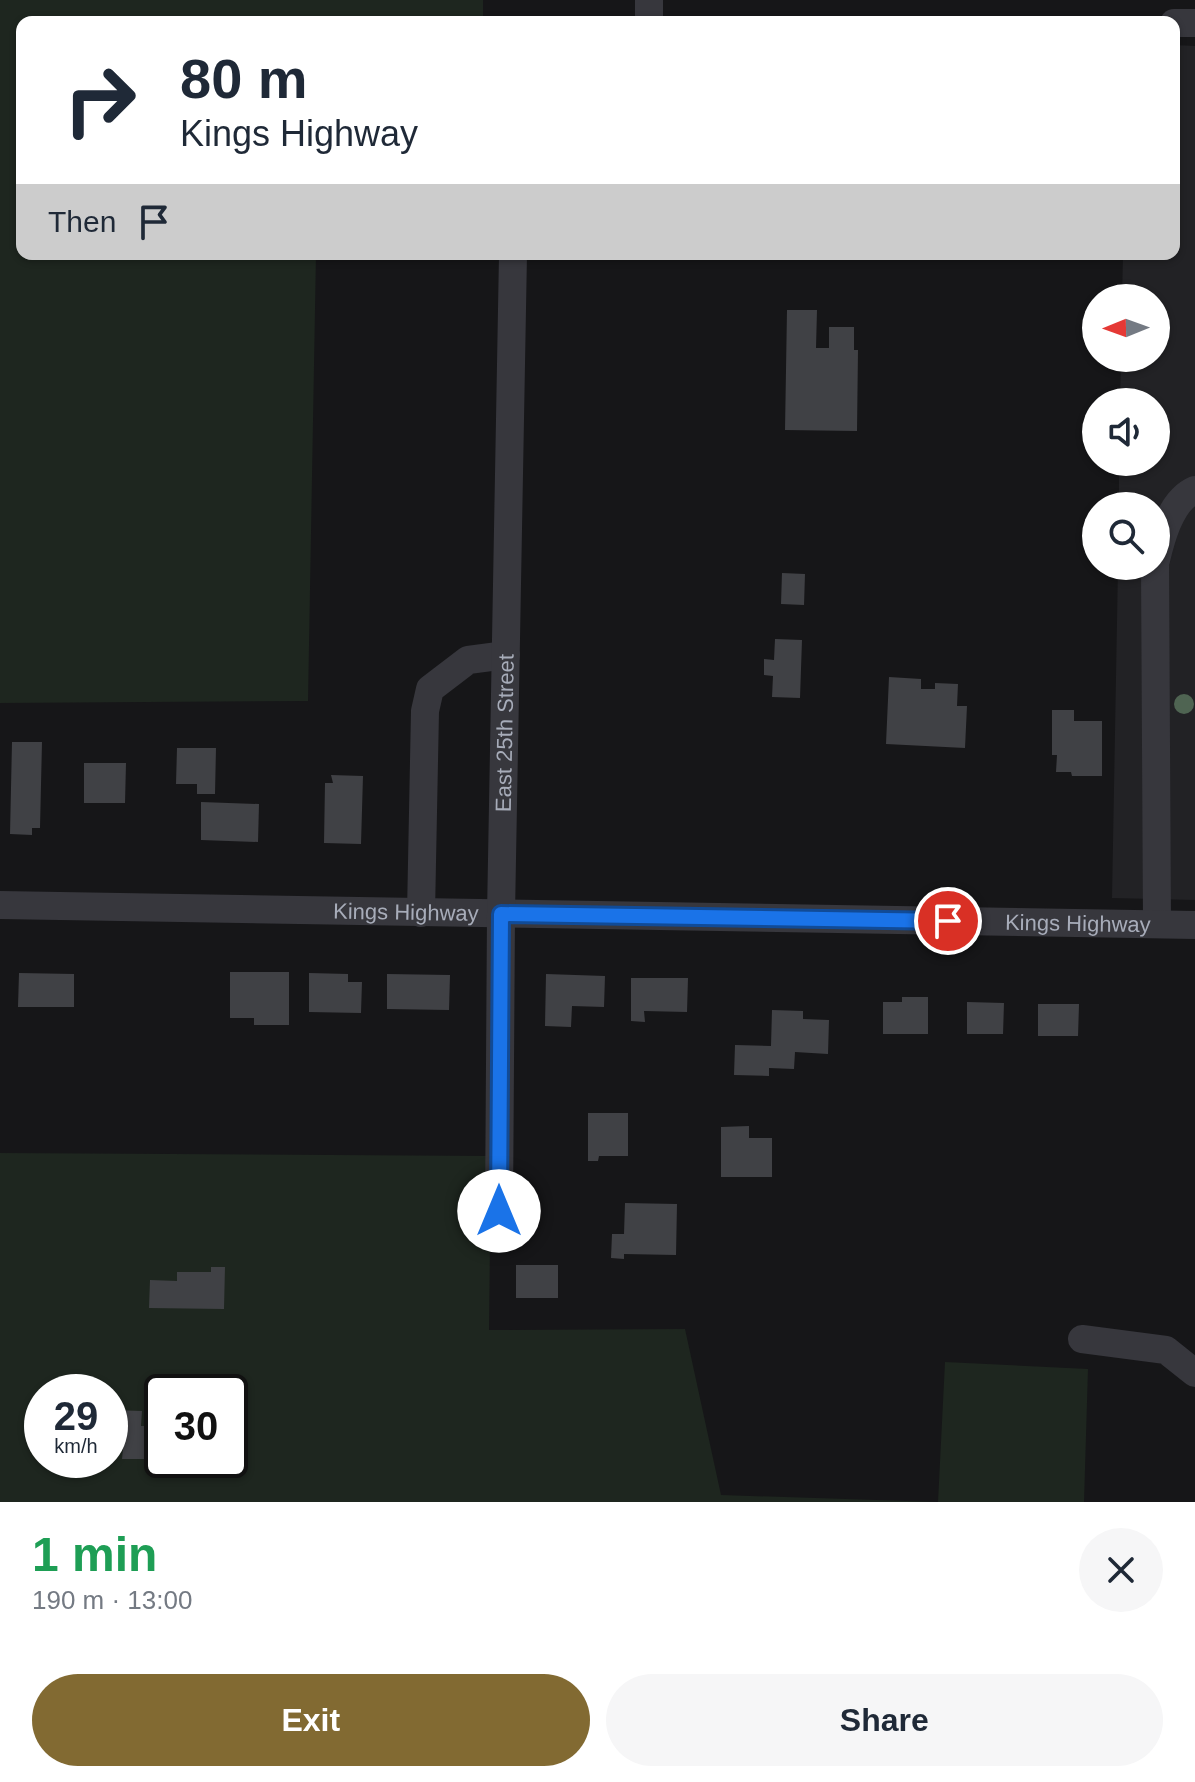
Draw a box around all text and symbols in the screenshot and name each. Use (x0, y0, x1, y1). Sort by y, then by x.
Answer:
text: 80 m (180, 47, 308, 110)
icon: right (48, 48, 152, 152)
text: Kings Highway (180, 113, 418, 154)
icon: arrive (132, 200, 176, 244)
text: Then (48, 205, 116, 238)
north arrow (1082, 284, 1170, 372)
map controls (1082, 284, 1170, 580)
button: sound (1082, 388, 1170, 476)
button: search (1082, 492, 1170, 580)
street label: East 25th Street (491, 654, 519, 812)
pin (914, 887, 982, 955)
street label: Kings Highway (333, 899, 479, 926)
icon: arrive (926, 899, 970, 943)
street label: Kings Highway (1005, 910, 1151, 937)
position arrow (457, 1169, 541, 1253)
speed limit sign: 30 (144, 1374, 248, 1478)
text: 29 (54, 1394, 98, 1438)
text: km/h (54, 1435, 98, 1457)
text: 1 min (32, 1528, 157, 1581)
button: close (1079, 1528, 1163, 1612)
text: 190 m · 13:00 (32, 1585, 192, 1615)
button: Exit (32, 1674, 590, 1766)
button: Share (606, 1674, 1163, 1766)

